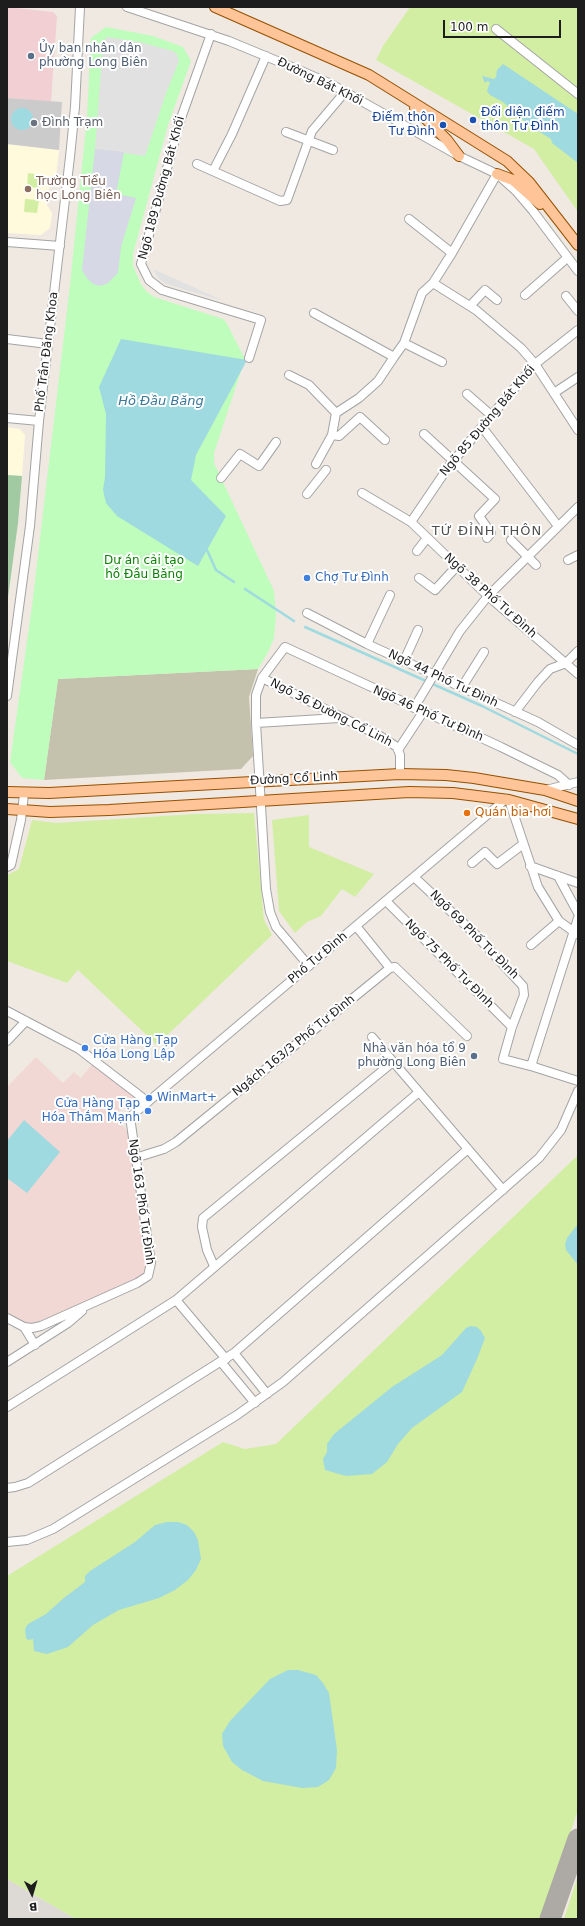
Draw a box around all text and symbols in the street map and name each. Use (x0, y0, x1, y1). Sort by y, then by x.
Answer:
scale bar (445, 12, 563, 38)
text: 100 m (450, 20, 488, 34)
place label: Ủy ban nhân dân phường Long Biên (39, 42, 148, 70)
marker: Ủy ban nhân dân phường Long Biên (26, 51, 36, 61)
street label: Đường Bát Khối (275, 55, 365, 109)
place label: Đối diện điếm thôn Tư Đình (481, 106, 565, 134)
place label: Điếm thôn Tư Đình (372, 111, 435, 139)
street label: Ngõ 189 Đường Bát Khối (136, 115, 188, 261)
marker: Đối diện điếm thôn Tư Đình (468, 115, 478, 125)
place label: Đình Trạm (42, 116, 103, 130)
marker: Đình Trạm (29, 118, 39, 128)
marker: Điếm thôn Tư Đình (438, 120, 448, 130)
place label: Trường Tiểu học Long Biên (36, 175, 121, 203)
marker: Trường Tiểu học Long Biên (23, 184, 33, 194)
street label: Phố Trần Đăng Khoa (32, 291, 62, 413)
street label: Ngõ 85 Đường Bát Khối (437, 363, 539, 479)
water label: Hồ Đầu Băng (118, 394, 204, 410)
district label: TỨ ĐỈNH THÔN (432, 524, 542, 540)
street label: Ngõ 38 Phố Tư Đình (441, 551, 539, 641)
park label: Dự án cải tạo hồ Đầu Băng (104, 554, 184, 582)
place label: Chợ Tư Đình (315, 571, 389, 585)
marker: Chợ Tư Đình (302, 573, 312, 583)
street label: Ngõ 44 Phố Tư Đình (386, 647, 500, 711)
street label: Ngõ 36 Đường Cổ Linh (268, 676, 394, 750)
street label: Ngõ 46 Phố Tư Đình (371, 683, 485, 745)
street label: Đường Cổ Linh (250, 770, 338, 788)
place label: Quán bia hơi (475, 806, 551, 820)
marker: Quán bia hơi (462, 808, 472, 818)
street label: Ngõ 69 Phố Tư Đình (427, 888, 521, 982)
street label: Ngõ 75 Phố Tư Đình (402, 917, 496, 1011)
street label: Phố Tư Đình (286, 929, 350, 987)
street label: Ngách 163/3 Phố Tư Đình (230, 992, 358, 1100)
place label: Cửa Hàng Tạp Hóa Long Lập (93, 1034, 178, 1062)
place label: Nhà văn hóa tổ 9 phường Long Biên (357, 1042, 466, 1070)
marker: Cửa Hàng Tạp Hóa Long Lập (80, 1043, 90, 1053)
marker: Nhà văn hóa tổ 9 phường Long Biên (469, 1051, 479, 1061)
place label: WinMart+ (157, 1091, 217, 1105)
marker: WinMart+ (144, 1093, 154, 1103)
place label: Cửa Hàng Tạp Hóa Thắm Mạnh (42, 1097, 140, 1125)
marker: Cửa Hàng Tạp Hóa Thắm Mạnh (143, 1106, 153, 1116)
street label: Ngõ 163 Phố Tư Đình (125, 1138, 157, 1266)
north arrow (12, 1874, 52, 1914)
text: B (28, 1900, 38, 1913)

